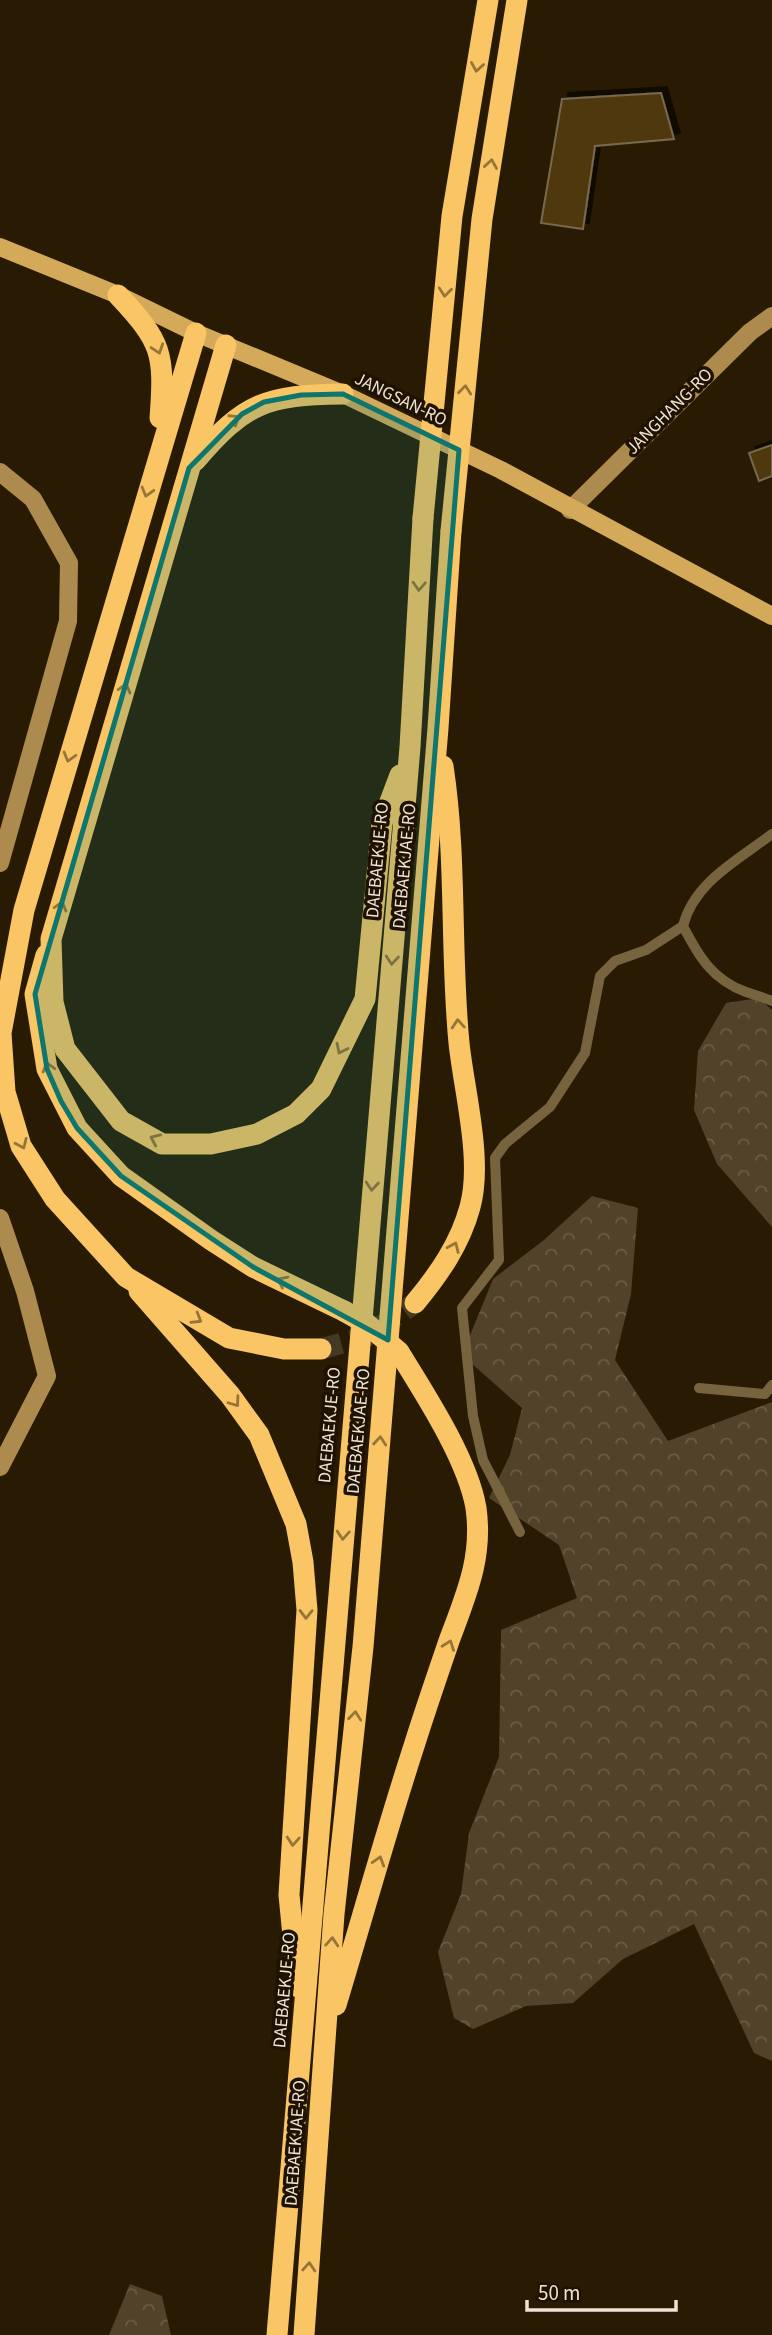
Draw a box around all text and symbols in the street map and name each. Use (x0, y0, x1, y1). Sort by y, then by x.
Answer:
one-way arrow (469, 61, 484, 73)
one-way arrow (483, 158, 498, 170)
one-way arrow (437, 287, 452, 298)
one-way arrow (149, 342, 164, 354)
street label: JANGHANG-RO (620, 362, 718, 460)
street label: JANGSAN-RO (350, 366, 451, 433)
one-way arrow (457, 384, 472, 396)
one-way arrow (228, 414, 241, 427)
one-way arrow (140, 485, 155, 497)
one-way arrow (412, 581, 427, 592)
one-way arrow (116, 682, 131, 694)
one-way arrow (63, 751, 77, 763)
street label: DAEBAEKJE-RO (360, 801, 395, 919)
street label: DAEBAEKJAE-RO (387, 802, 422, 930)
one-way arrow (52, 900, 67, 912)
one-way arrow (385, 955, 400, 966)
one-way arrow (451, 1018, 466, 1029)
one-way arrow (335, 1042, 349, 1054)
one-way arrow (42, 1062, 57, 1074)
one-way arrow (150, 1134, 163, 1147)
one-way arrow (14, 1137, 28, 1149)
one-way arrow (365, 1181, 380, 1192)
one-way arrow (445, 1242, 459, 1254)
one-way arrow (277, 1276, 289, 1290)
one-way arrow (189, 1311, 202, 1324)
street label: DAEBAEKJE-RO (312, 1366, 347, 1484)
street label: DAEBAEKJAE-RO (341, 1367, 376, 1495)
one-way arrow (227, 1394, 239, 1407)
one-way arrow (372, 1435, 387, 1446)
one-way arrow (336, 1530, 351, 1541)
one-way arrow (298, 1609, 314, 1620)
one-way arrow (441, 1639, 455, 1651)
one-way arrow (348, 1710, 363, 1722)
one-way arrow (286, 1836, 301, 1847)
one-way arrow (371, 1856, 386, 1868)
street label: DAEBAEKJE-RO (267, 1931, 302, 2049)
one-way arrow (324, 1936, 339, 1947)
street label: DAEBAEKJAE-RO (279, 2079, 312, 2207)
one-way arrow (301, 2261, 316, 2272)
scale bar (527, 2268, 676, 2312)
text: 50 m (538, 2278, 580, 2308)

